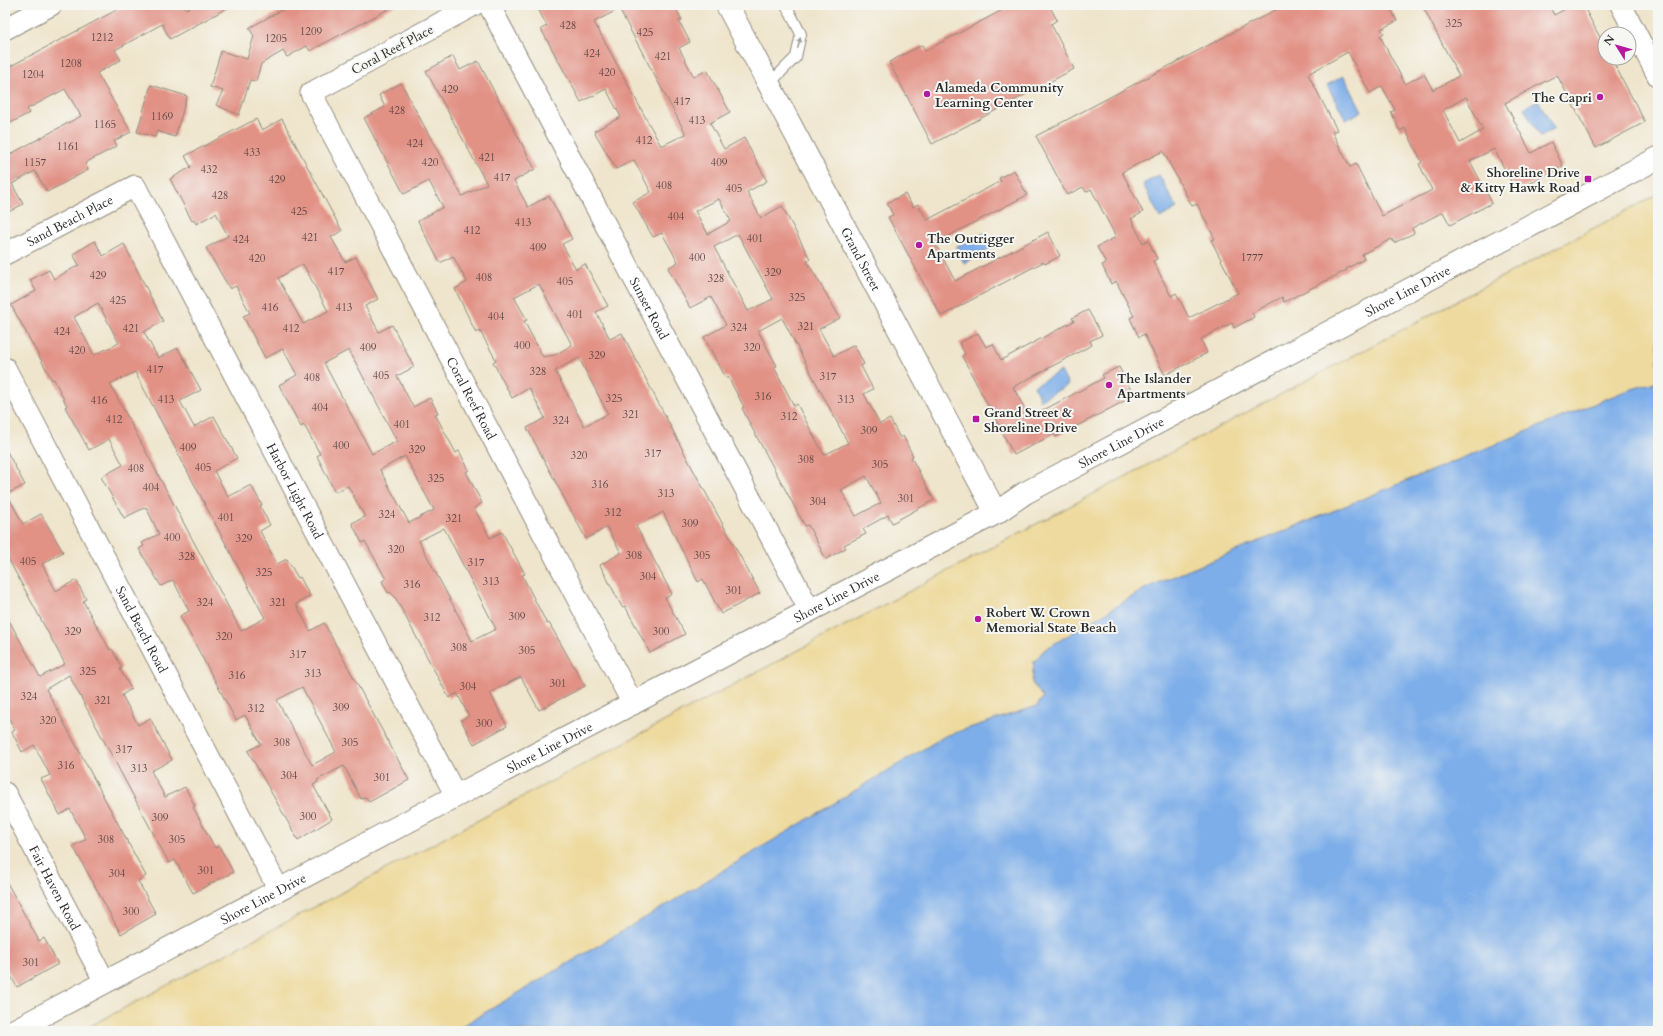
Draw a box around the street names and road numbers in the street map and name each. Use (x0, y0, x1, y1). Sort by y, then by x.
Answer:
street label: Coral Reef Place (348, 21, 437, 79)
street label: Sand Beach Place (24, 191, 117, 251)
street label: Grand Street (836, 224, 885, 294)
street label: Shore Line Drive (1362, 261, 1454, 322)
street label: Sunset Road (625, 275, 672, 343)
street label: Coral Reef Road (442, 354, 500, 443)
street label: Shore Line Drive (1075, 413, 1168, 473)
street label: Harbor Light Road (262, 440, 327, 542)
street label: Shore Line Drive (791, 567, 883, 627)
street label: Sand Beach Road (111, 583, 171, 676)
street label: Shore Line Drive (504, 718, 596, 778)
street label: Fair Haven Road (24, 843, 84, 934)
street label: Shore Line Drive (217, 869, 310, 929)

